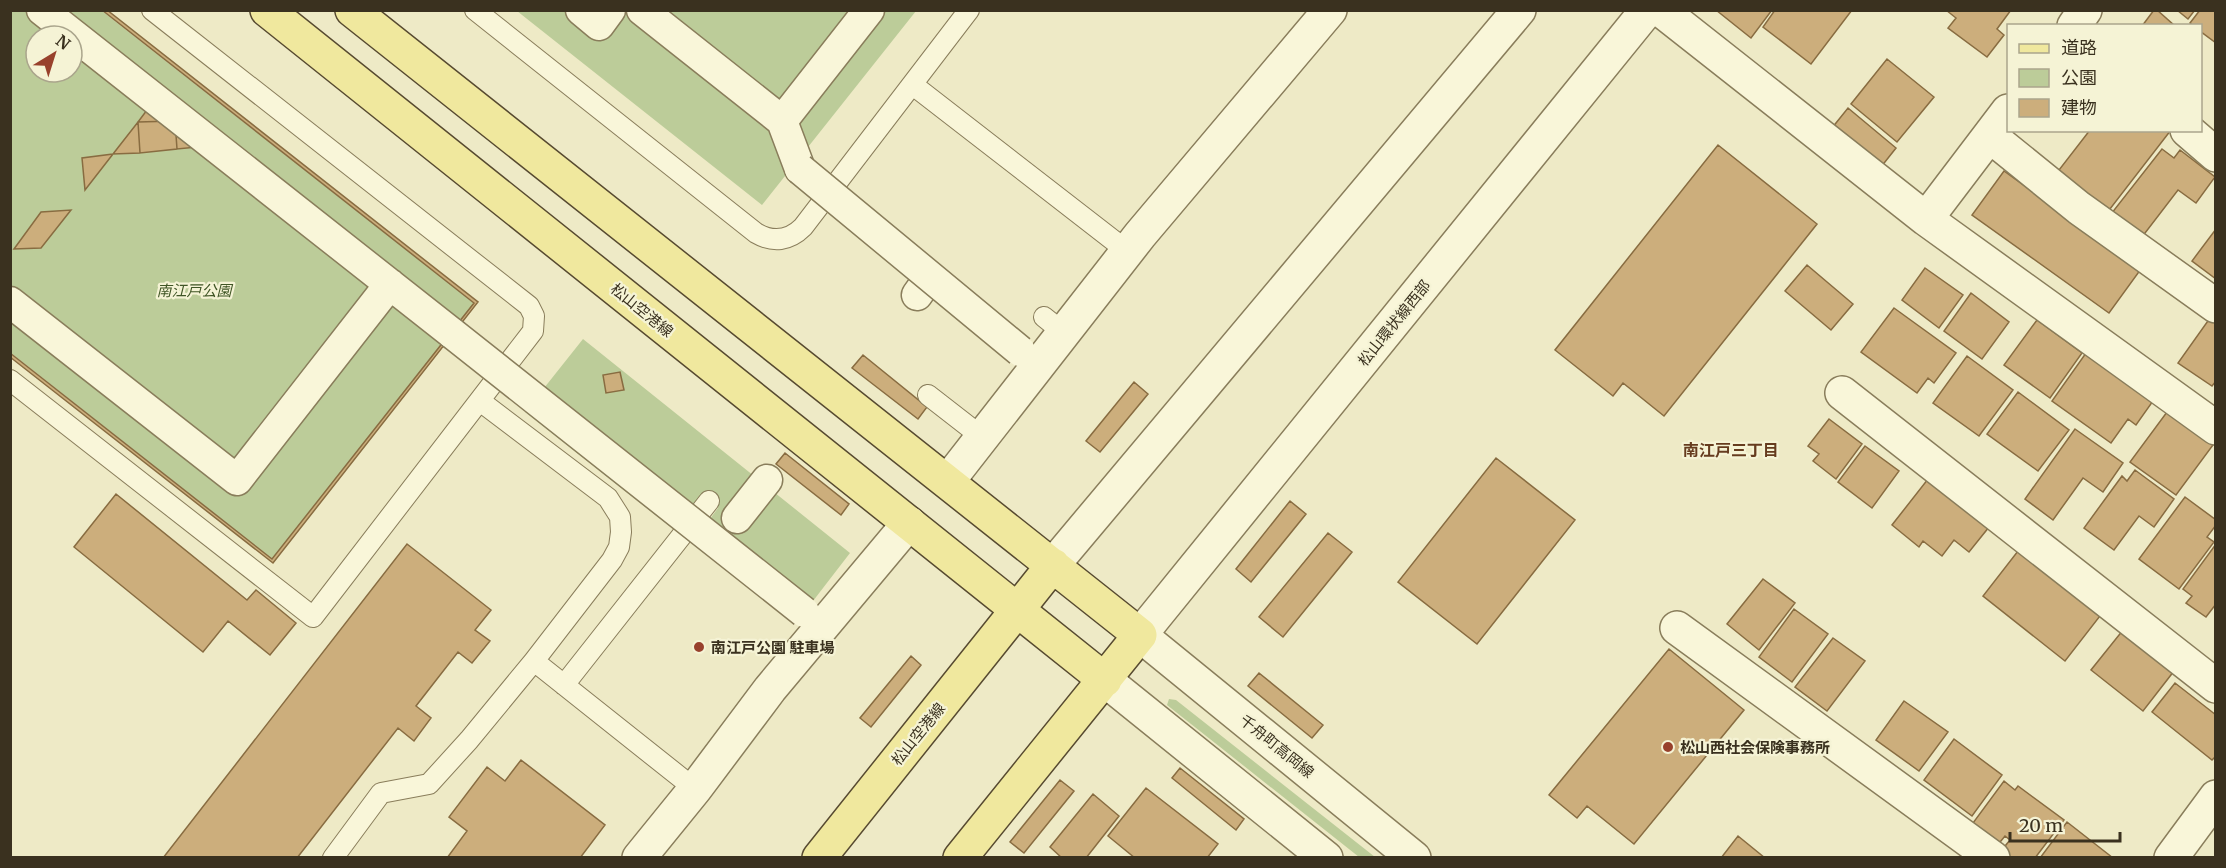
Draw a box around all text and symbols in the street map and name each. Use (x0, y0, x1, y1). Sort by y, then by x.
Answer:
north arrow (24, 24, 84, 84)
legend (2007, 24, 2202, 132)
text: N (52, 30, 75, 54)
text: 道路 (2061, 36, 2097, 59)
text: 公園 (2061, 66, 2097, 89)
text: 建物 (2061, 96, 2097, 119)
street label: 松山環状線西部 (1354, 276, 1434, 370)
street label: 松山空港線 (607, 279, 677, 341)
park label: 南江戸公園 (156, 281, 233, 300)
district label: 南江戸三丁目 (1683, 440, 1779, 460)
place label: 南江戸公園 駐車場 (711, 638, 835, 657)
marker: 南江戸公園 駐車場 (692, 640, 706, 654)
street label: 松山空港線 (887, 699, 949, 769)
street label: 千舟町高岡線 (1236, 710, 1318, 782)
place label: 松山西社会保険事務所 (1680, 738, 1830, 757)
marker: 松山西社会保険事務所 (1661, 740, 1675, 754)
scale bar (2010, 805, 2120, 843)
text: 20 m (2019, 814, 2063, 837)

